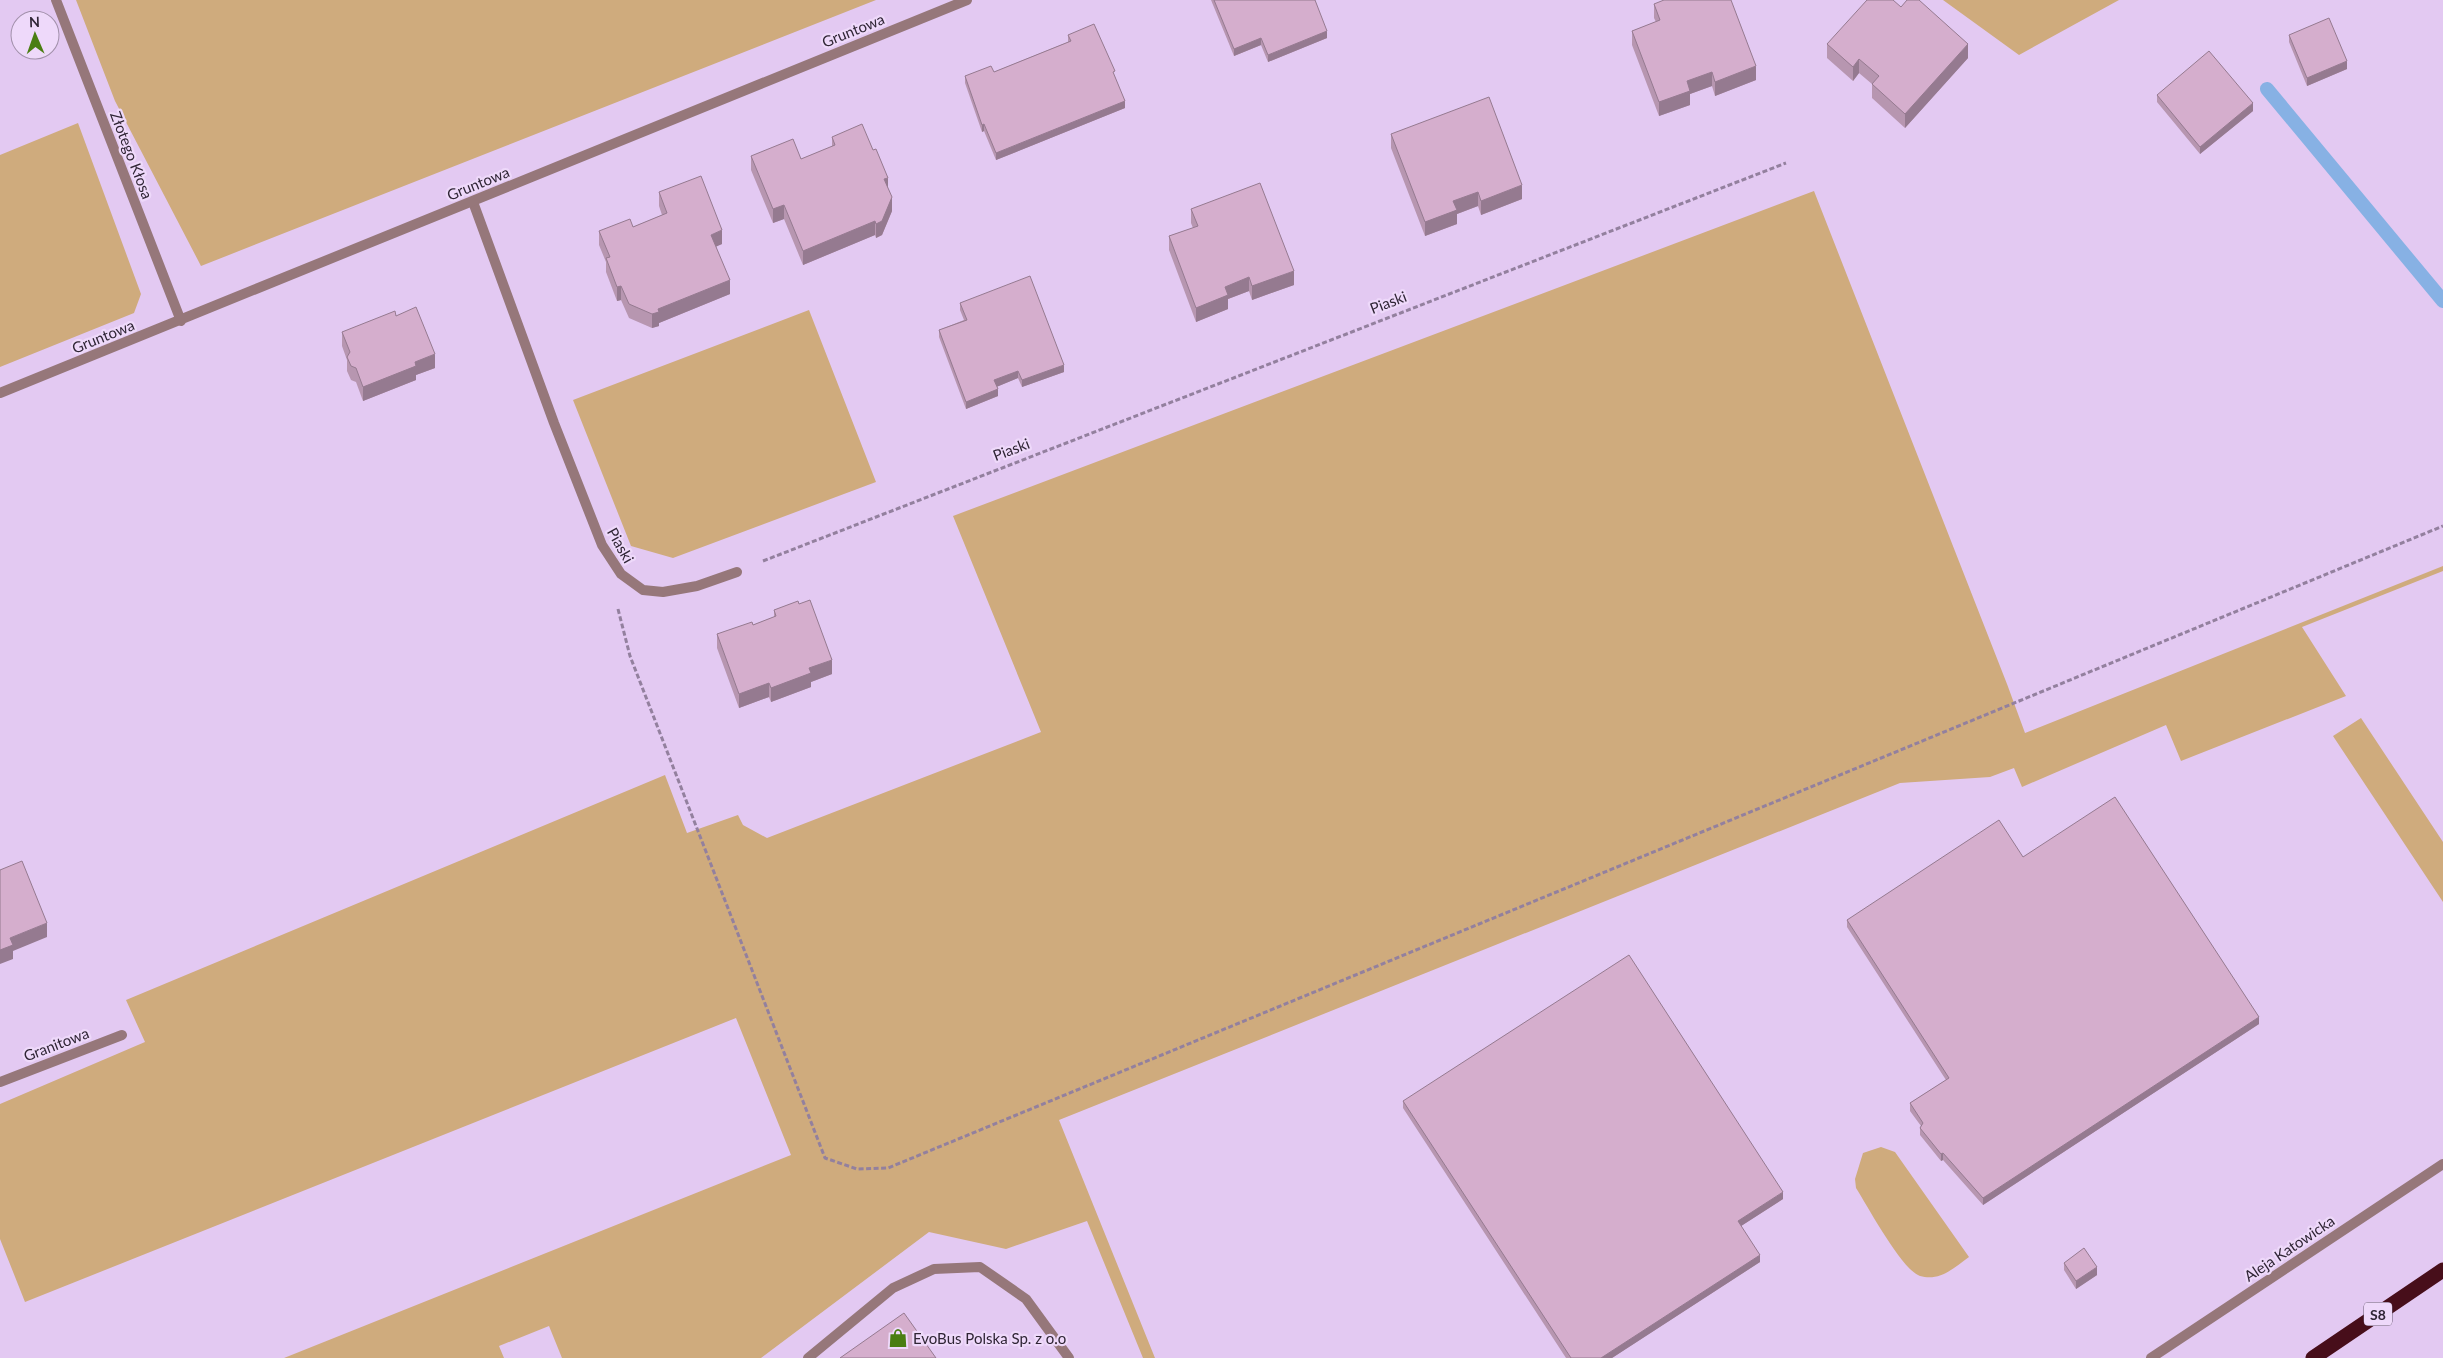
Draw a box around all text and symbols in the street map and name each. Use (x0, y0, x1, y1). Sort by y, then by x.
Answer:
street label: Gruntowa (819, 9, 887, 51)
north arrow (10, 10, 60, 60)
text: N (29, 13, 40, 30)
street label: Złotego Kłosa (107, 109, 157, 201)
street label: Gruntowa (444, 162, 512, 204)
street label: Piaski (1367, 287, 1409, 317)
street label: Gruntowa (69, 315, 137, 357)
street label: Piaski (990, 434, 1032, 464)
street label: Piaski (604, 524, 638, 566)
street label: Granitowa (21, 1023, 91, 1065)
street label: Aleja Katowicka (2240, 1211, 2338, 1285)
road number: S8 (2364, 1302, 2392, 1326)
shop icon: EvoBus Polska Sp. z o.o (887, 1327, 909, 1349)
place label: EvoBus Polska Sp. z o.o (913, 1329, 1066, 1347)

